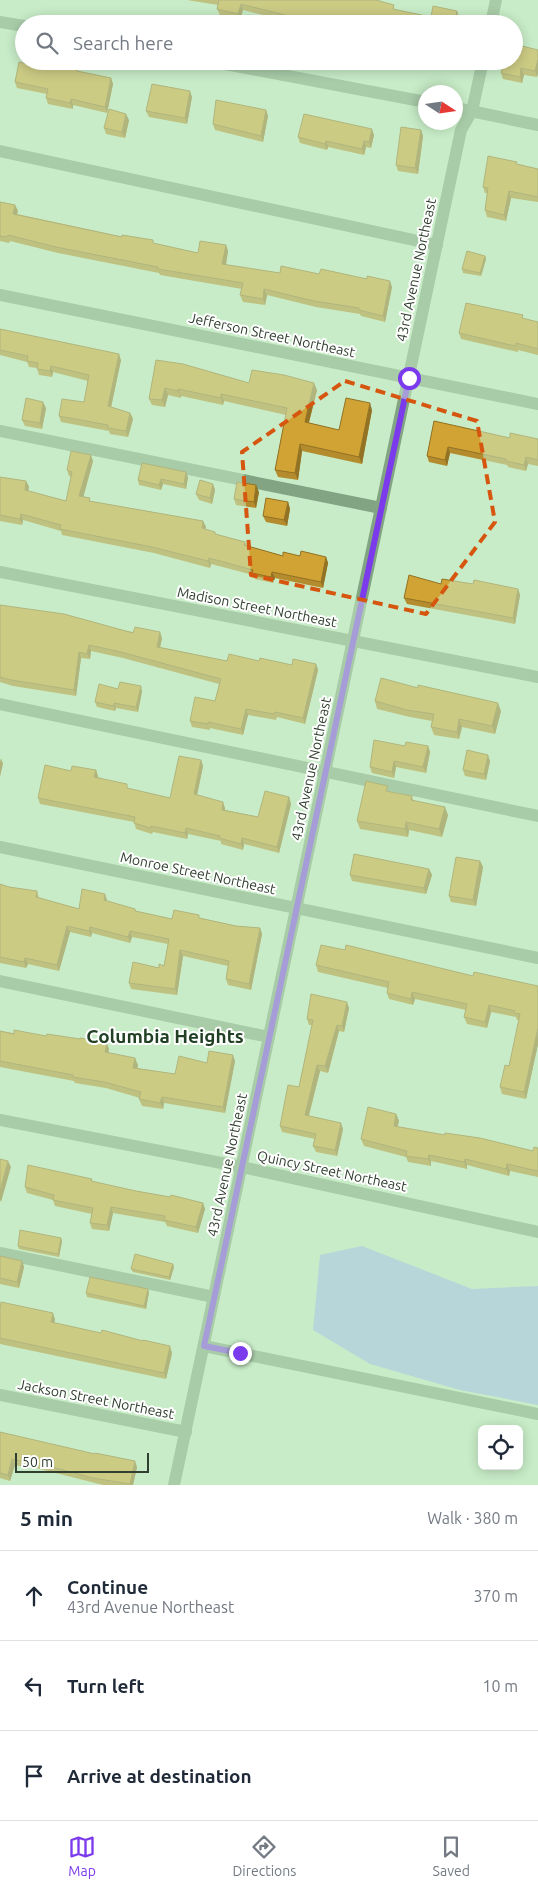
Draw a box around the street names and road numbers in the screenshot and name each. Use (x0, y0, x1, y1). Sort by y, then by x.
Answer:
street label: 43rd Avenue Northeast (393, 196, 439, 343)
street label: Jefferson Street Northeast (187, 310, 357, 361)
street label: Madison Street Northeast (176, 584, 339, 630)
street label: 43rd Avenue Northeast (288, 695, 334, 842)
street label: Monroe Street Northeast (119, 849, 278, 897)
street label: 43rd Avenue Northeast (204, 1091, 250, 1238)
street label: Quincy Street Northeast (256, 1147, 409, 1195)
street label: Jackson Street Northeast (16, 1376, 176, 1422)

